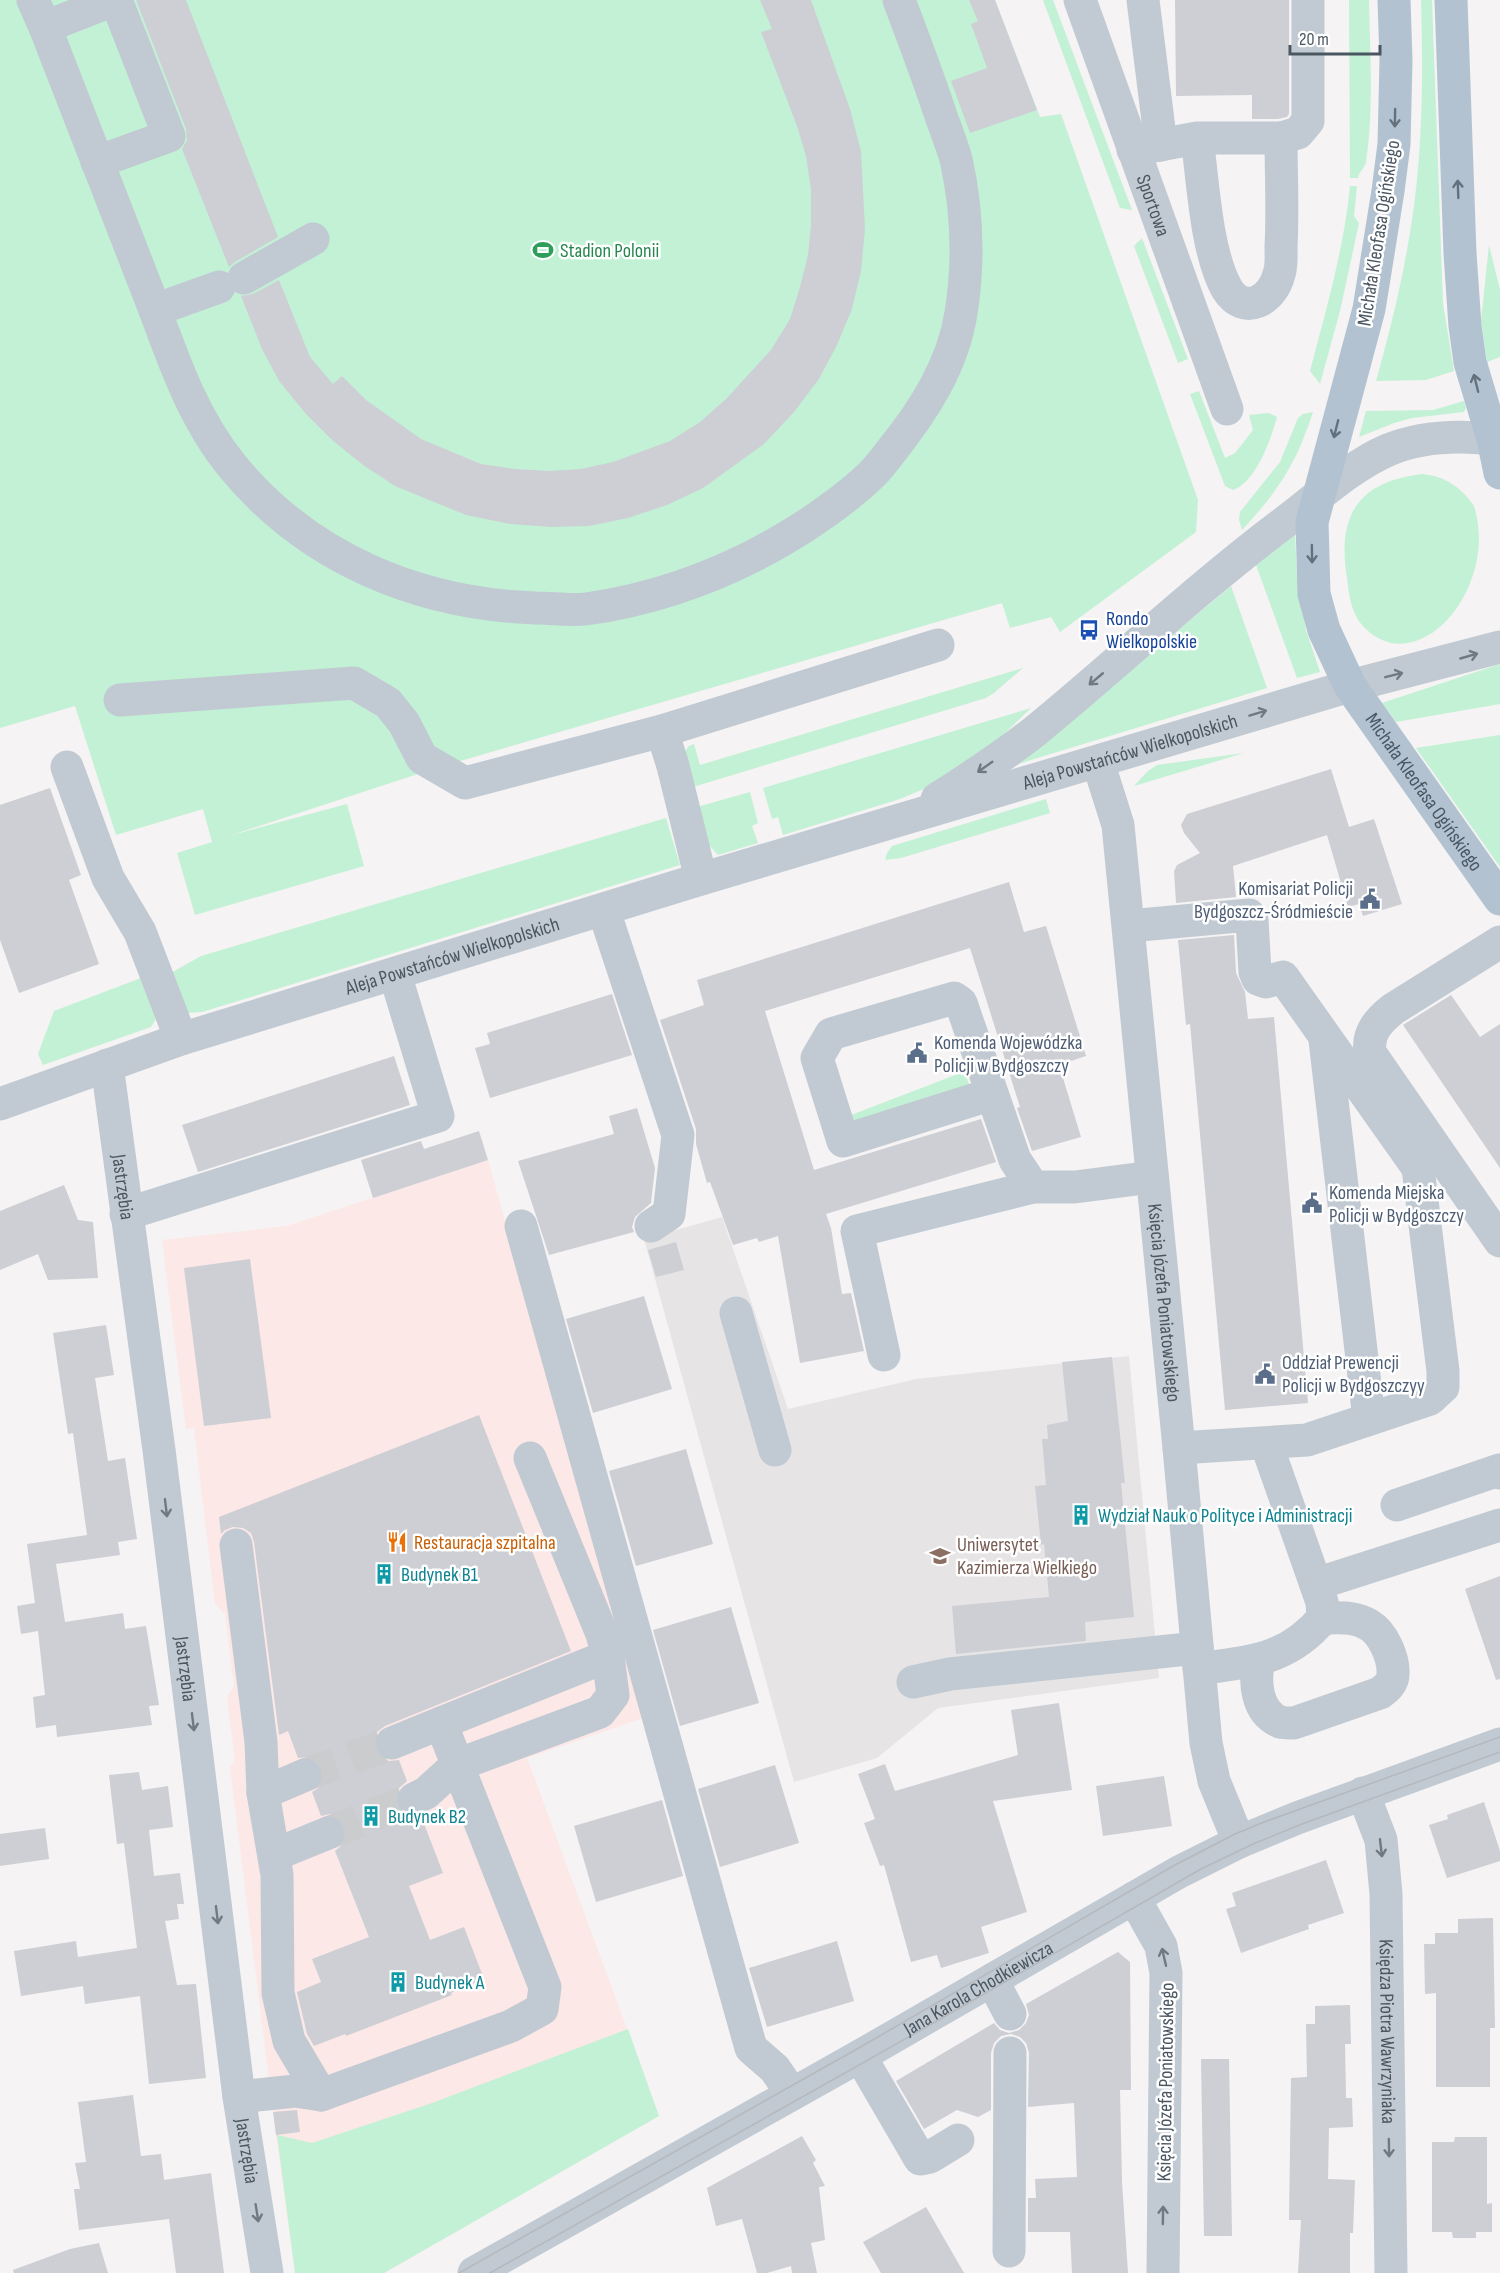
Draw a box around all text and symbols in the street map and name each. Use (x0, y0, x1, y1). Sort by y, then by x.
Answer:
scale bar (1290, 18, 1380, 56)
text: 20 m (1299, 29, 1329, 50)
one-way arrow (1389, 108, 1401, 128)
street label: Michała Kleofasa Ogińskiego (1352, 139, 1406, 328)
street label: Sportowa (1131, 171, 1175, 240)
one-way arrow (1452, 180, 1463, 200)
sports icon: Stadion Polonii (531, 238, 555, 262)
place label: Stadion Polonii (560, 239, 659, 263)
one-way arrow (1469, 374, 1481, 393)
one-way arrow (1330, 419, 1341, 438)
one-way arrow (1306, 544, 1318, 564)
place label: Rondo Wielkopolskie (1106, 607, 1197, 654)
bus stop icon: Rondo Wielkopolskie (1077, 618, 1101, 642)
one-way arrow (1459, 649, 1478, 661)
one-way arrow (1384, 668, 1403, 680)
one-way arrow (1089, 672, 1104, 686)
one-way arrow (1248, 707, 1267, 718)
street label: Aleja Powstańców Wielkopolskich (1019, 709, 1240, 796)
street label: Michała Kleofasa Ogińskiego (1360, 709, 1488, 876)
one-way arrow (978, 761, 994, 773)
place label: Komisariat Policji Bydgoszcz-Śródmieście (1194, 877, 1353, 924)
public building icon: Komisariat Policji Bydgoszcz-Śródmieście (1358, 887, 1382, 911)
street label: Aleja Powstańców Wielkopolskich (342, 912, 562, 1001)
place label: Komenda Wojewódzka Policji w Bydgoszczy (934, 1031, 1083, 1078)
public building icon: Komenda Wojewódzka Policji w Bydgoszczy (905, 1041, 929, 1065)
street label: Jastrzębia (106, 1152, 139, 1221)
place label: Komenda Miejska Policji w Bydgoszczy (1329, 1181, 1464, 1228)
public building icon: Komenda Miejska Policji w Bydgoszczy (1300, 1191, 1324, 1215)
street label: Księcia Józefa Poniatowskiego (1142, 1202, 1185, 1403)
place label: Oddział Prewencji Policji w Bydgoszczyy (1282, 1351, 1425, 1398)
public building icon: Oddział Prewencji Policji w Bydgoszczyy (1253, 1362, 1277, 1386)
one-way arrow (161, 1497, 172, 1517)
building icon: Wydział Nauk o Polityce i Administracji (1069, 1503, 1093, 1527)
place label: Wydział Nauk o Polityce i Administracji (1098, 1504, 1352, 1528)
restaurant icon: Restauracja szpitalna (385, 1530, 409, 1554)
place label: Restauracja szpitalna (414, 1531, 556, 1555)
place label: Uniwersytet Kazimierza Wielkiego (957, 1533, 1097, 1580)
school or university icon: Uniwersytet Kazimierza Wielkiego (928, 1544, 952, 1568)
building icon: Budynek B1 (372, 1562, 396, 1586)
place label: Budynek B1 (401, 1563, 478, 1587)
street label: Jastrzębia (169, 1634, 201, 1703)
one-way arrow (187, 1712, 198, 1731)
building icon: Budynek B2 (359, 1804, 383, 1828)
place label: Budynek B2 (388, 1805, 466, 1829)
one-way arrow (1376, 1838, 1387, 1858)
one-way arrow (211, 1905, 222, 1925)
street label: Jana Karola Chodkiewicza (899, 1936, 1057, 2042)
street label: Księdza Piotra Wawrzyniaka (1374, 1939, 1400, 2124)
one-way arrow (1157, 1948, 1169, 1967)
building icon: Budynek A (386, 1970, 410, 1994)
place label: Budynek A (415, 1971, 485, 1995)
street label: Księcia Józefa Poniatowskiego (1152, 1982, 1180, 2182)
street label: Jastrzębia (229, 2116, 264, 2185)
one-way arrow (1384, 2137, 1395, 2157)
one-way arrow (252, 2202, 263, 2222)
one-way arrow (1157, 2205, 1169, 2225)

